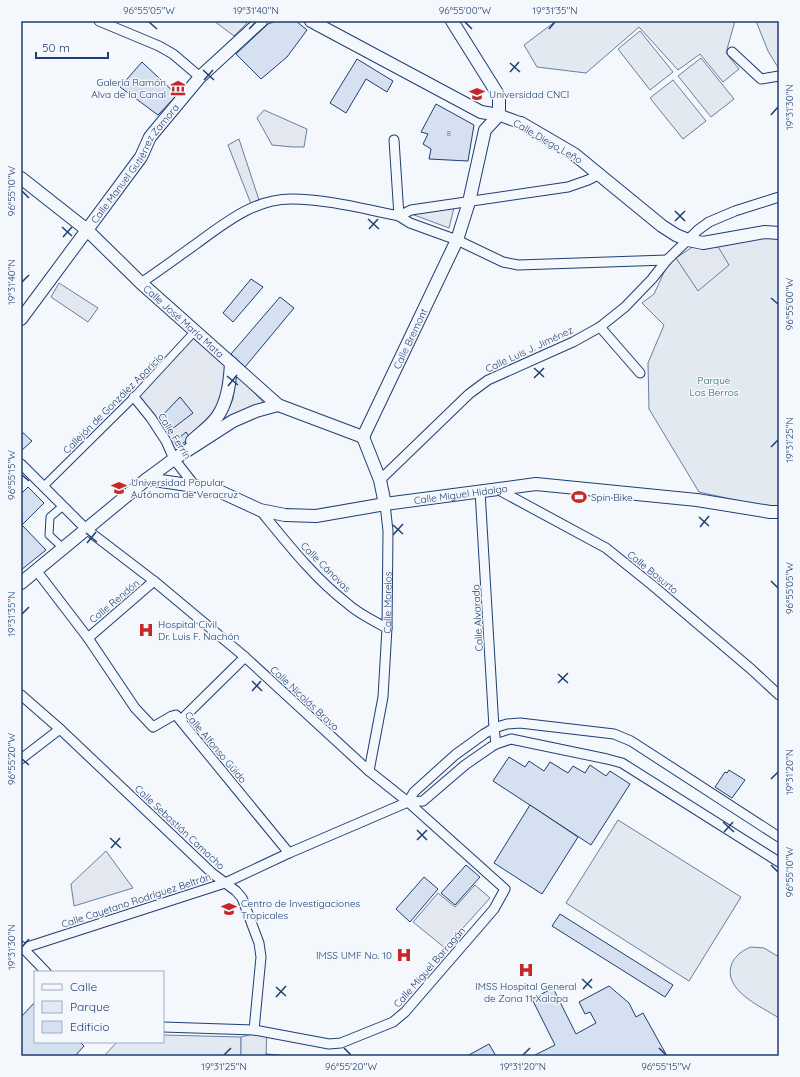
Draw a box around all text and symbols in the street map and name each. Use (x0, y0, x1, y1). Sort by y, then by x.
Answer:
text: 96°55'05"W (123, 4, 175, 17)
text: 19°31'40"N (233, 4, 279, 17)
text: 96°55'00"W (439, 4, 492, 17)
text: 19°31'35"N (532, 4, 578, 17)
scale bar (36, 34, 108, 60)
text: 50 m (42, 40, 70, 55)
place label: Galería Ramón Alva de la Canal (91, 76, 166, 101)
museum icon: Galería Ramón Alva de la Canal (169, 79, 187, 97)
text: 19°31'30"N (783, 84, 796, 130)
school or university icon: Universidad CNCI (468, 85, 486, 103)
place label: Universidad CNCI (489, 88, 569, 101)
street label: Calle Manuel Gutiérrez Zamora (88, 101, 182, 226)
street label: Calle Diego Leño (511, 116, 585, 167)
house number: 8 (447, 128, 451, 138)
text: 96°55'10"W (5, 166, 18, 216)
text: 19°31'40"N (5, 259, 18, 305)
text: 96°55'00"W (783, 277, 796, 330)
street label: Calle José María Mata (141, 282, 226, 361)
street label: Calle Bremont (390, 306, 431, 371)
street label: Calle Luis J. Jiménez (483, 323, 575, 375)
street label: Callejón de González Aparicio (60, 350, 167, 457)
park label: Parque Los Berros (689, 374, 739, 399)
street label: Calle Ferrín (155, 411, 194, 462)
text: 19°31'25"N (783, 417, 796, 463)
text: 96°55'15"W (5, 450, 18, 500)
place label: Universidad Popular Autónoma de Veracruz (131, 476, 238, 501)
school or university icon: Universidad Popular Autónoma de Veracruz (110, 479, 128, 497)
street label: Calle Miguel Hidalgo (413, 482, 508, 507)
sports icon: Spin Bike (570, 488, 588, 506)
place label: Spin Bike (591, 491, 633, 504)
street label: Calle Cánovas (298, 539, 354, 595)
street label: Calle Basurto (625, 548, 681, 597)
text: 96°55'05"W (783, 562, 796, 614)
street label: Calle Morelos (381, 571, 395, 634)
street label: Calle Rendón (87, 577, 142, 626)
street label: Calle Alvarado (469, 584, 486, 652)
text: 19°31'35"N (5, 591, 18, 637)
place label: Hospital Civil Dr. Luis F. Nachón (158, 618, 239, 643)
hospital icon: Hospital Civil Dr. Luis F. Nachón (137, 621, 155, 639)
street label: Calle Nicolás Bravo (268, 663, 342, 734)
street label: Calle Alfonso Güido (182, 709, 249, 786)
text: 96°55'20"W (5, 733, 18, 785)
text: 19°31'20"N (783, 749, 796, 795)
street label: Calle Sebastián Camacho (132, 782, 227, 872)
text: 96°55'10"W (783, 847, 796, 897)
street label: Calle Cayetano Rodríguez Beltrán (60, 870, 213, 931)
place label: Centro de Investigaciones Tropicales (241, 897, 361, 922)
school or university icon: Centro de Investigaciones Tropicales (220, 900, 238, 918)
text: 19°31'30"N (5, 924, 18, 970)
street label: Calle Miguel Barragán (391, 924, 468, 1010)
hospital icon: IMSS UMF No. 10 (395, 946, 413, 964)
place label: IMSS UMF No. 10 (316, 949, 392, 962)
hospital icon: IMSS Hospital General de Zona 11 Xalapa (517, 961, 535, 979)
legend (34, 971, 164, 1043)
text: Calle (70, 979, 98, 994)
place label: IMSS Hospital General de Zona 11 Xalapa (475, 980, 577, 1005)
text: Parque (70, 999, 110, 1014)
text: Edificio (70, 1019, 110, 1034)
text: 19°31'25"N (201, 1060, 247, 1073)
text: 96°55'20"W (325, 1060, 377, 1073)
text: 19°31'20"N (500, 1060, 546, 1073)
text: 96°55'15"W (641, 1060, 691, 1073)

